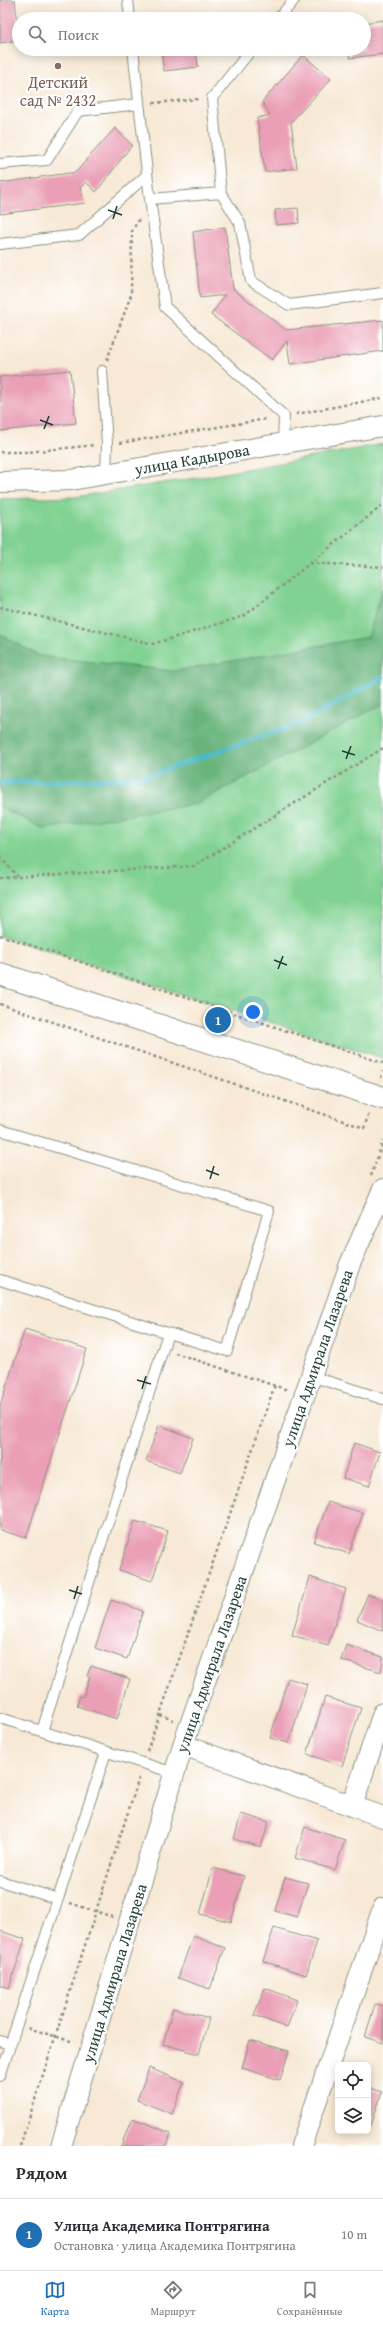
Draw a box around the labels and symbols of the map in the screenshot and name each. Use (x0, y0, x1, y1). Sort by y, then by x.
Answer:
marker: Детский сад № 2432 (53, 61, 63, 71)
place label: Детский сад № 2432 (20, 70, 96, 112)
street label: улица Кадырова (132, 437, 252, 481)
your location (243, 1002, 263, 1022)
pin: 1 (205, 1005, 231, 1035)
street label: улица Адмирала Лазарева (275, 1266, 359, 1451)
street label: улица Адмирала Лазарева (169, 1572, 253, 1757)
street label: улица Адмирала Лазарева (75, 1880, 153, 2066)

